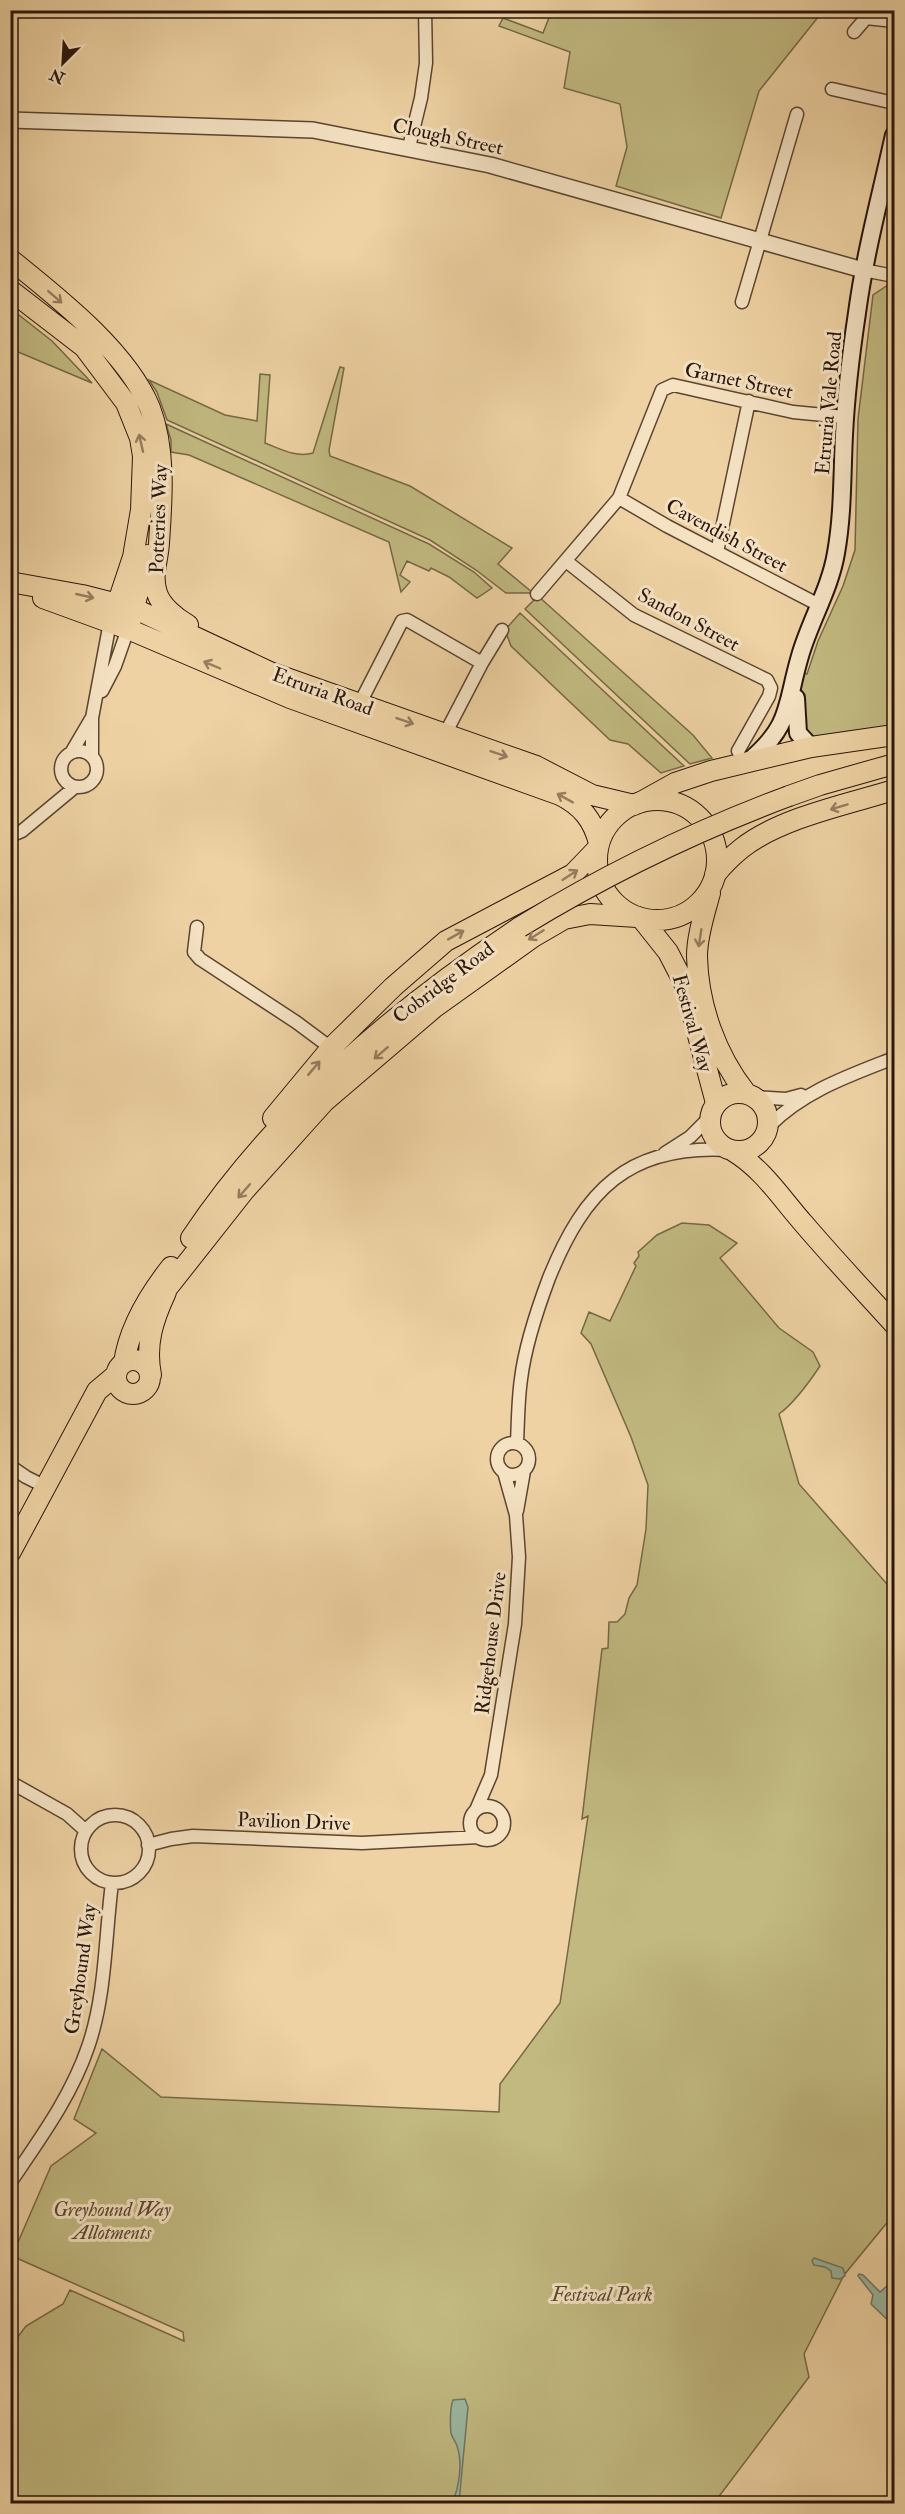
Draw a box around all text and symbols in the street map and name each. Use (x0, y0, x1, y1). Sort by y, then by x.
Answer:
north arrow (33, 33, 93, 93)
text: N (46, 63, 69, 88)
street label: Clough Street (390, 113, 506, 161)
one-way arrow (47, 290, 62, 304)
street label: Etruria Vale Road (810, 330, 847, 476)
street label: Garnet Street (682, 357, 796, 404)
one-way arrow (134, 434, 146, 453)
street label: Potteries Way (144, 463, 173, 574)
street label: Cavendish Street (662, 493, 792, 578)
street label: Sandon Street (634, 582, 744, 657)
one-way arrow (75, 591, 94, 602)
one-way arrow (203, 659, 222, 670)
street label: Etruria Road (269, 662, 377, 721)
one-way arrow (395, 716, 414, 727)
one-way arrow (489, 749, 508, 760)
one-way arrow (557, 792, 575, 803)
one-way arrow (830, 802, 849, 813)
one-way arrow (561, 869, 577, 881)
one-way arrow (694, 928, 705, 948)
one-way arrow (447, 929, 465, 940)
one-way arrow (528, 930, 545, 942)
street label: Cobridge Road (388, 936, 499, 1029)
street label: Festival Way (667, 971, 719, 1076)
one-way arrow (374, 1046, 389, 1060)
one-way arrow (307, 1061, 321, 1076)
one-way arrow (237, 1183, 251, 1198)
street label: Ridgehouse Drive (469, 1570, 512, 1716)
street label: Pavilion Drive (237, 1807, 351, 1836)
street label: Greyhound Way (59, 1901, 102, 2036)
park label: Greyhound Way Allotments (53, 2197, 171, 2245)
park label: Festival Park (551, 2282, 652, 2307)

